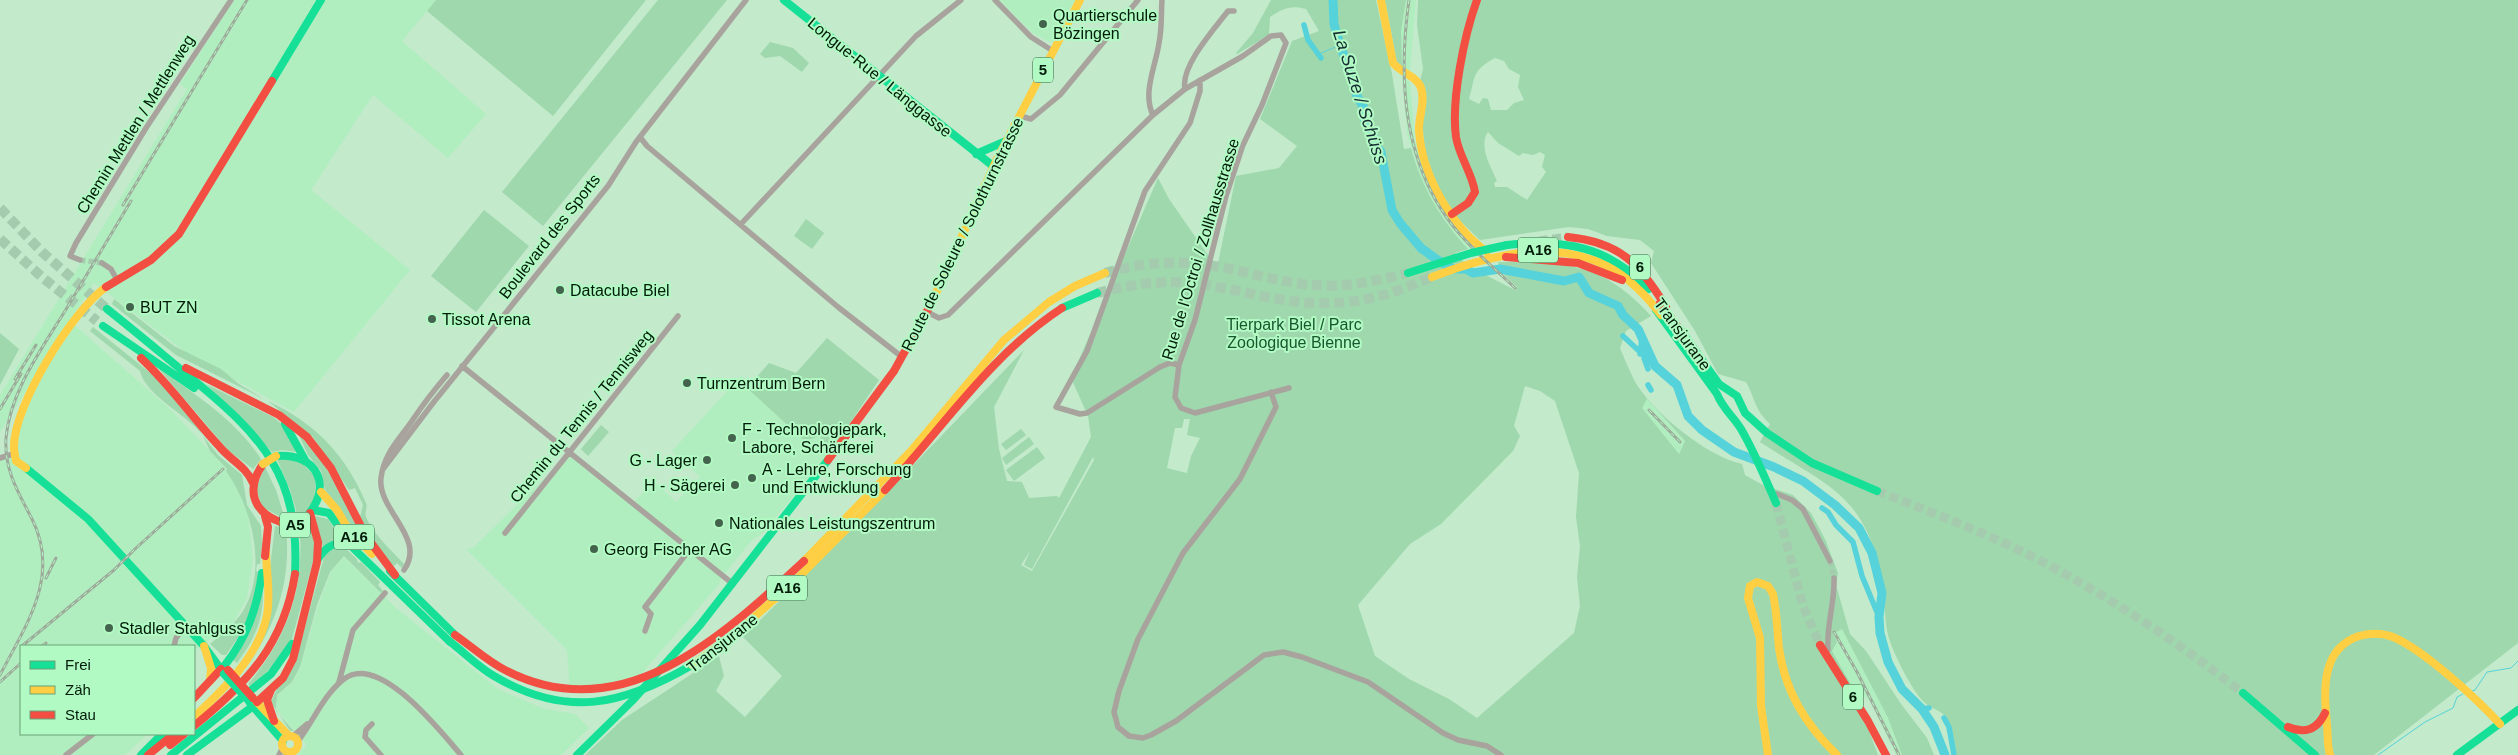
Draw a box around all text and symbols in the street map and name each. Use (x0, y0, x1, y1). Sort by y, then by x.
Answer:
place label: Quartierschule Bözingen (1053, 7, 1157, 42)
street label: Longue-Rue / Länggasse (805, 14, 955, 141)
marker: Quartierschule Bözingen (1037, 18, 1049, 30)
water label: La Suze / Schüss (1329, 27, 1391, 167)
street label: Chemin Mettlen / Mettlenweg (73, 32, 198, 217)
road number: 5 (1033, 58, 1053, 82)
street label: Route de Soleure / Solothurnstrasse (898, 114, 1027, 354)
street label: Rue de l'Octroi / Zollhausstrasse (1159, 136, 1242, 362)
street label: Boulevard des Sports (496, 171, 603, 302)
road number: A16 (1518, 238, 1558, 262)
road number: 6 (1630, 254, 1650, 280)
place label: Datacube Biel (570, 282, 670, 299)
marker: Datacube Biel (554, 284, 566, 296)
street label: Transjurane (1651, 295, 1714, 374)
place label: BUT ZN (140, 299, 197, 316)
marker: BUT ZN (124, 301, 136, 313)
place label: Tissot Arena (442, 311, 530, 328)
marker: Tissot Arena (426, 313, 438, 325)
park label: Tierpark Biel / Parc Zoologique Bienne (1226, 316, 1362, 351)
street label: Chemin du Tennis / Tennisweg (507, 327, 656, 506)
place label: Turnzentrum Bern (697, 375, 825, 392)
marker: Turnzentrum Bern (681, 377, 693, 389)
place label: F - Technologiepark, Labore, Schärferei (742, 421, 887, 456)
marker: F - Technologiepark, Labore, Schärferei (726, 432, 738, 444)
place label: G - Lager (629, 452, 698, 469)
marker: G - Lager (701, 454, 713, 466)
place label: A - Lehre, Forschung und Entwicklung (762, 461, 911, 496)
marker: A - Lehre, Forschung und Entwicklung (746, 472, 758, 484)
place label: H - Sägerei (644, 477, 725, 494)
marker: H - Sägerei (729, 479, 741, 491)
road number: A5 (280, 512, 310, 538)
place label: Nationales Leistungszentrum (729, 515, 935, 532)
marker: Nationales Leistungszentrum (713, 517, 725, 529)
road number: A16 (334, 524, 374, 550)
place label: Georg Fischer AG (604, 541, 732, 558)
marker: Georg Fischer AG (588, 543, 600, 555)
road number: A16 (767, 576, 807, 600)
street label: Transjurane (684, 611, 761, 676)
place label: Stadler Stahlguss (119, 620, 244, 637)
marker: Stadler Stahlguss (103, 622, 115, 634)
legend (20, 645, 195, 735)
text: Frei (65, 656, 91, 673)
text: Zäh (65, 681, 91, 698)
road number: 6 (1843, 684, 1863, 710)
text: Stau (65, 706, 96, 723)

